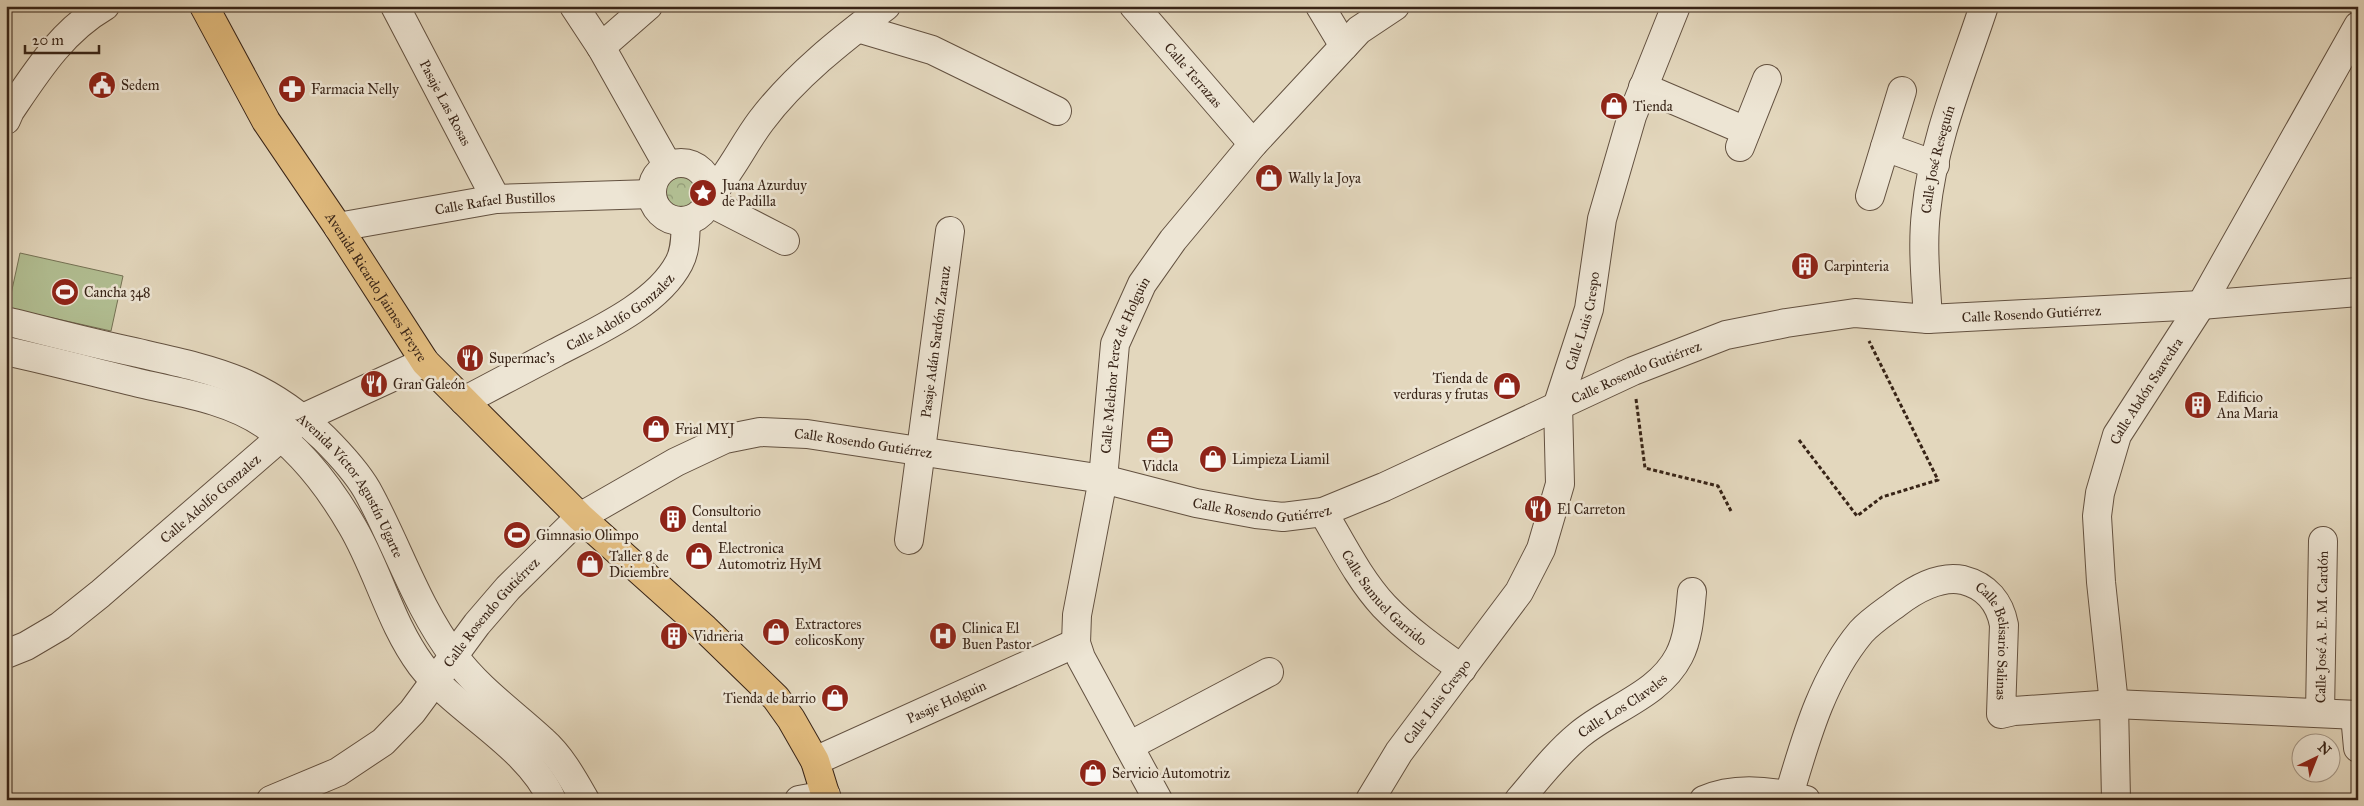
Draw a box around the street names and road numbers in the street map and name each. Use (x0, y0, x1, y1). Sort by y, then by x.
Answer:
street label: Calle Terrazas (1161, 39, 1226, 111)
street label: Pasaje Las Rosas (416, 57, 475, 148)
street label: Calle José Reseguín (1917, 103, 1958, 214)
street label: Calle Rafael Bustillos (433, 189, 555, 218)
street label: Avenida Ricardo Jaimes Freyre (321, 208, 431, 365)
street label: Pasaje Adán Sardón Zarauz (917, 264, 954, 419)
street label: Calle Adolfo Gonzalez (563, 270, 678, 354)
street label: Calle Luis Crespo (1561, 270, 1603, 372)
street label: Calle Melchor Perez de Holguin (1097, 273, 1153, 454)
street label: Calle Rosendo Gutiérrez (1961, 302, 2102, 326)
street label: Calle Abdón Saavedra (2106, 334, 2186, 446)
street label: Calle Rosendo Gutiérrez (1568, 337, 1704, 407)
street label: Avenida Víctor Agustín Ugarte (293, 409, 407, 560)
street label: Calle Rosendo Gutiérrez (794, 425, 934, 462)
street label: Calle Adolfo Gonzalez (156, 450, 264, 547)
street label: Calle Rosendo Gutiérrez (1191, 494, 1334, 526)
street label: Calle Samuel Garrido (1338, 547, 1430, 649)
street label: Calle José A. E. M. Cardón (2312, 550, 2331, 703)
street label: Calle Rosendo Gutiérrez (440, 553, 543, 671)
street label: Calle Belisario Salinas (1972, 578, 2013, 700)
street label: Calle Luis Crespo (1400, 656, 1474, 747)
street label: Calle Los Claveles (1574, 670, 1671, 741)
street label: Pasaje Holguin (904, 676, 989, 727)

